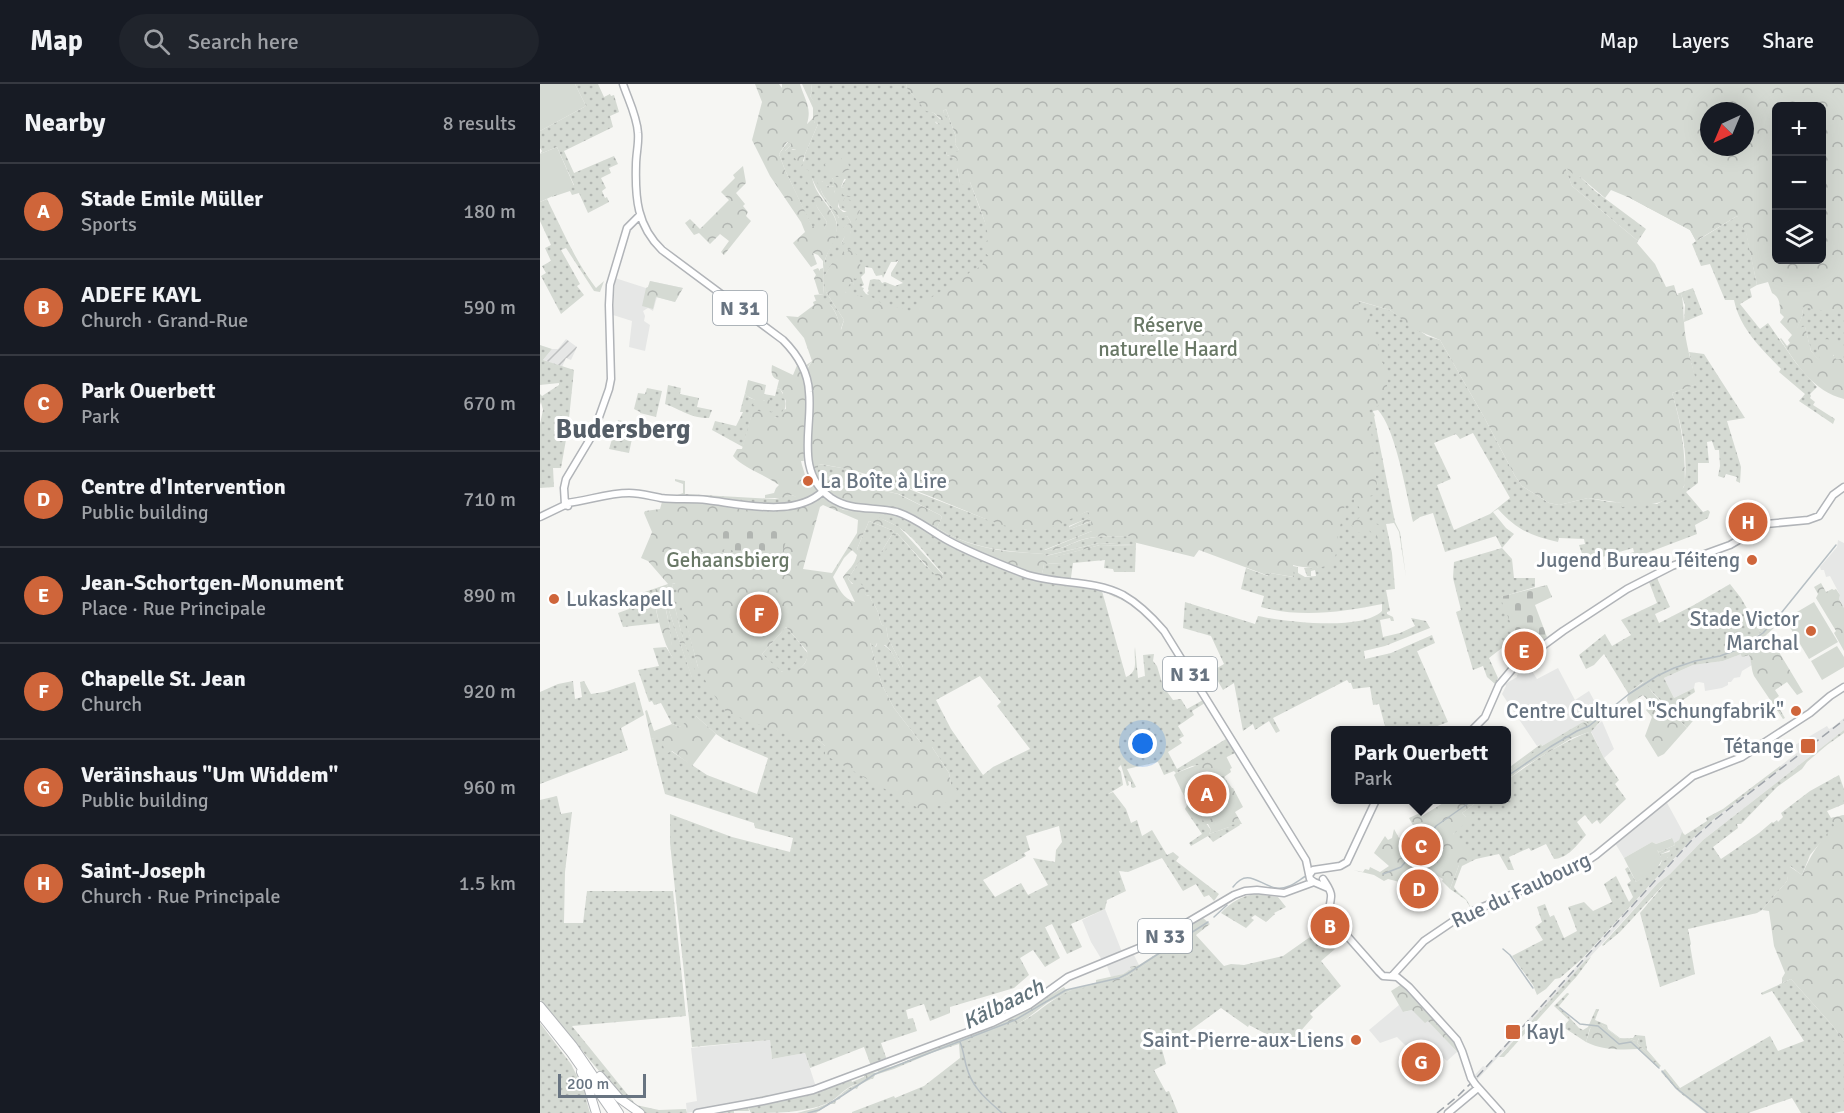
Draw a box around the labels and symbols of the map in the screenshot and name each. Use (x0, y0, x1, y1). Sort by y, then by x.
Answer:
north arrow (1700, 102, 1754, 156)
road number: N 31 (713, 291, 767, 325)
park label: Réserve naturelle Haard (1098, 312, 1238, 362)
district label: Budersberg (556, 413, 690, 446)
place label: La Boîte à Lire (820, 468, 947, 494)
marker: La Boîte à Lire (801, 474, 815, 488)
pin: H (1728, 500, 1768, 544)
park label: Gehaansbierg (666, 547, 790, 573)
place label: Jugend Bureau Téiteng (1537, 547, 1740, 573)
marker: Jugend Bureau Téiteng (1745, 553, 1759, 567)
place label: Lukaskapell (566, 586, 673, 612)
marker: Lukaskapell (547, 592, 561, 606)
pin: F (740, 592, 778, 636)
place label: Stade Victor Marchal (1690, 606, 1799, 656)
marker: Stade Victor Marchal (1804, 624, 1818, 638)
pin: E (1504, 628, 1544, 674)
road number: N 31 (1163, 657, 1217, 691)
place label: Centre Culturel "Schungfabrik" (1506, 698, 1784, 724)
marker: Centre Culturel "Schungfabrik" (1789, 704, 1803, 718)
your location (1128, 729, 1157, 758)
place label: Tétange (1724, 733, 1794, 759)
marker: Tétange (1799, 737, 1817, 755)
pin: A (1188, 772, 1226, 816)
pin: C (1402, 824, 1440, 868)
street label: Rue du Faubourg (1447, 846, 1595, 934)
pin: D (1400, 866, 1438, 912)
pin: B (1310, 904, 1350, 948)
road number: N 33 (1138, 919, 1192, 953)
water label: Kälbaach (958, 972, 1049, 1035)
place label: Kayl (1526, 1019, 1565, 1045)
marker: Kayl (1504, 1023, 1522, 1041)
place label: Saint-Pierre-aux-Liens (1142, 1027, 1344, 1053)
marker: Saint-Pierre-aux-Liens (1349, 1033, 1363, 1047)
pin: G (1402, 1040, 1440, 1084)
scale bar (558, 1071, 646, 1098)

